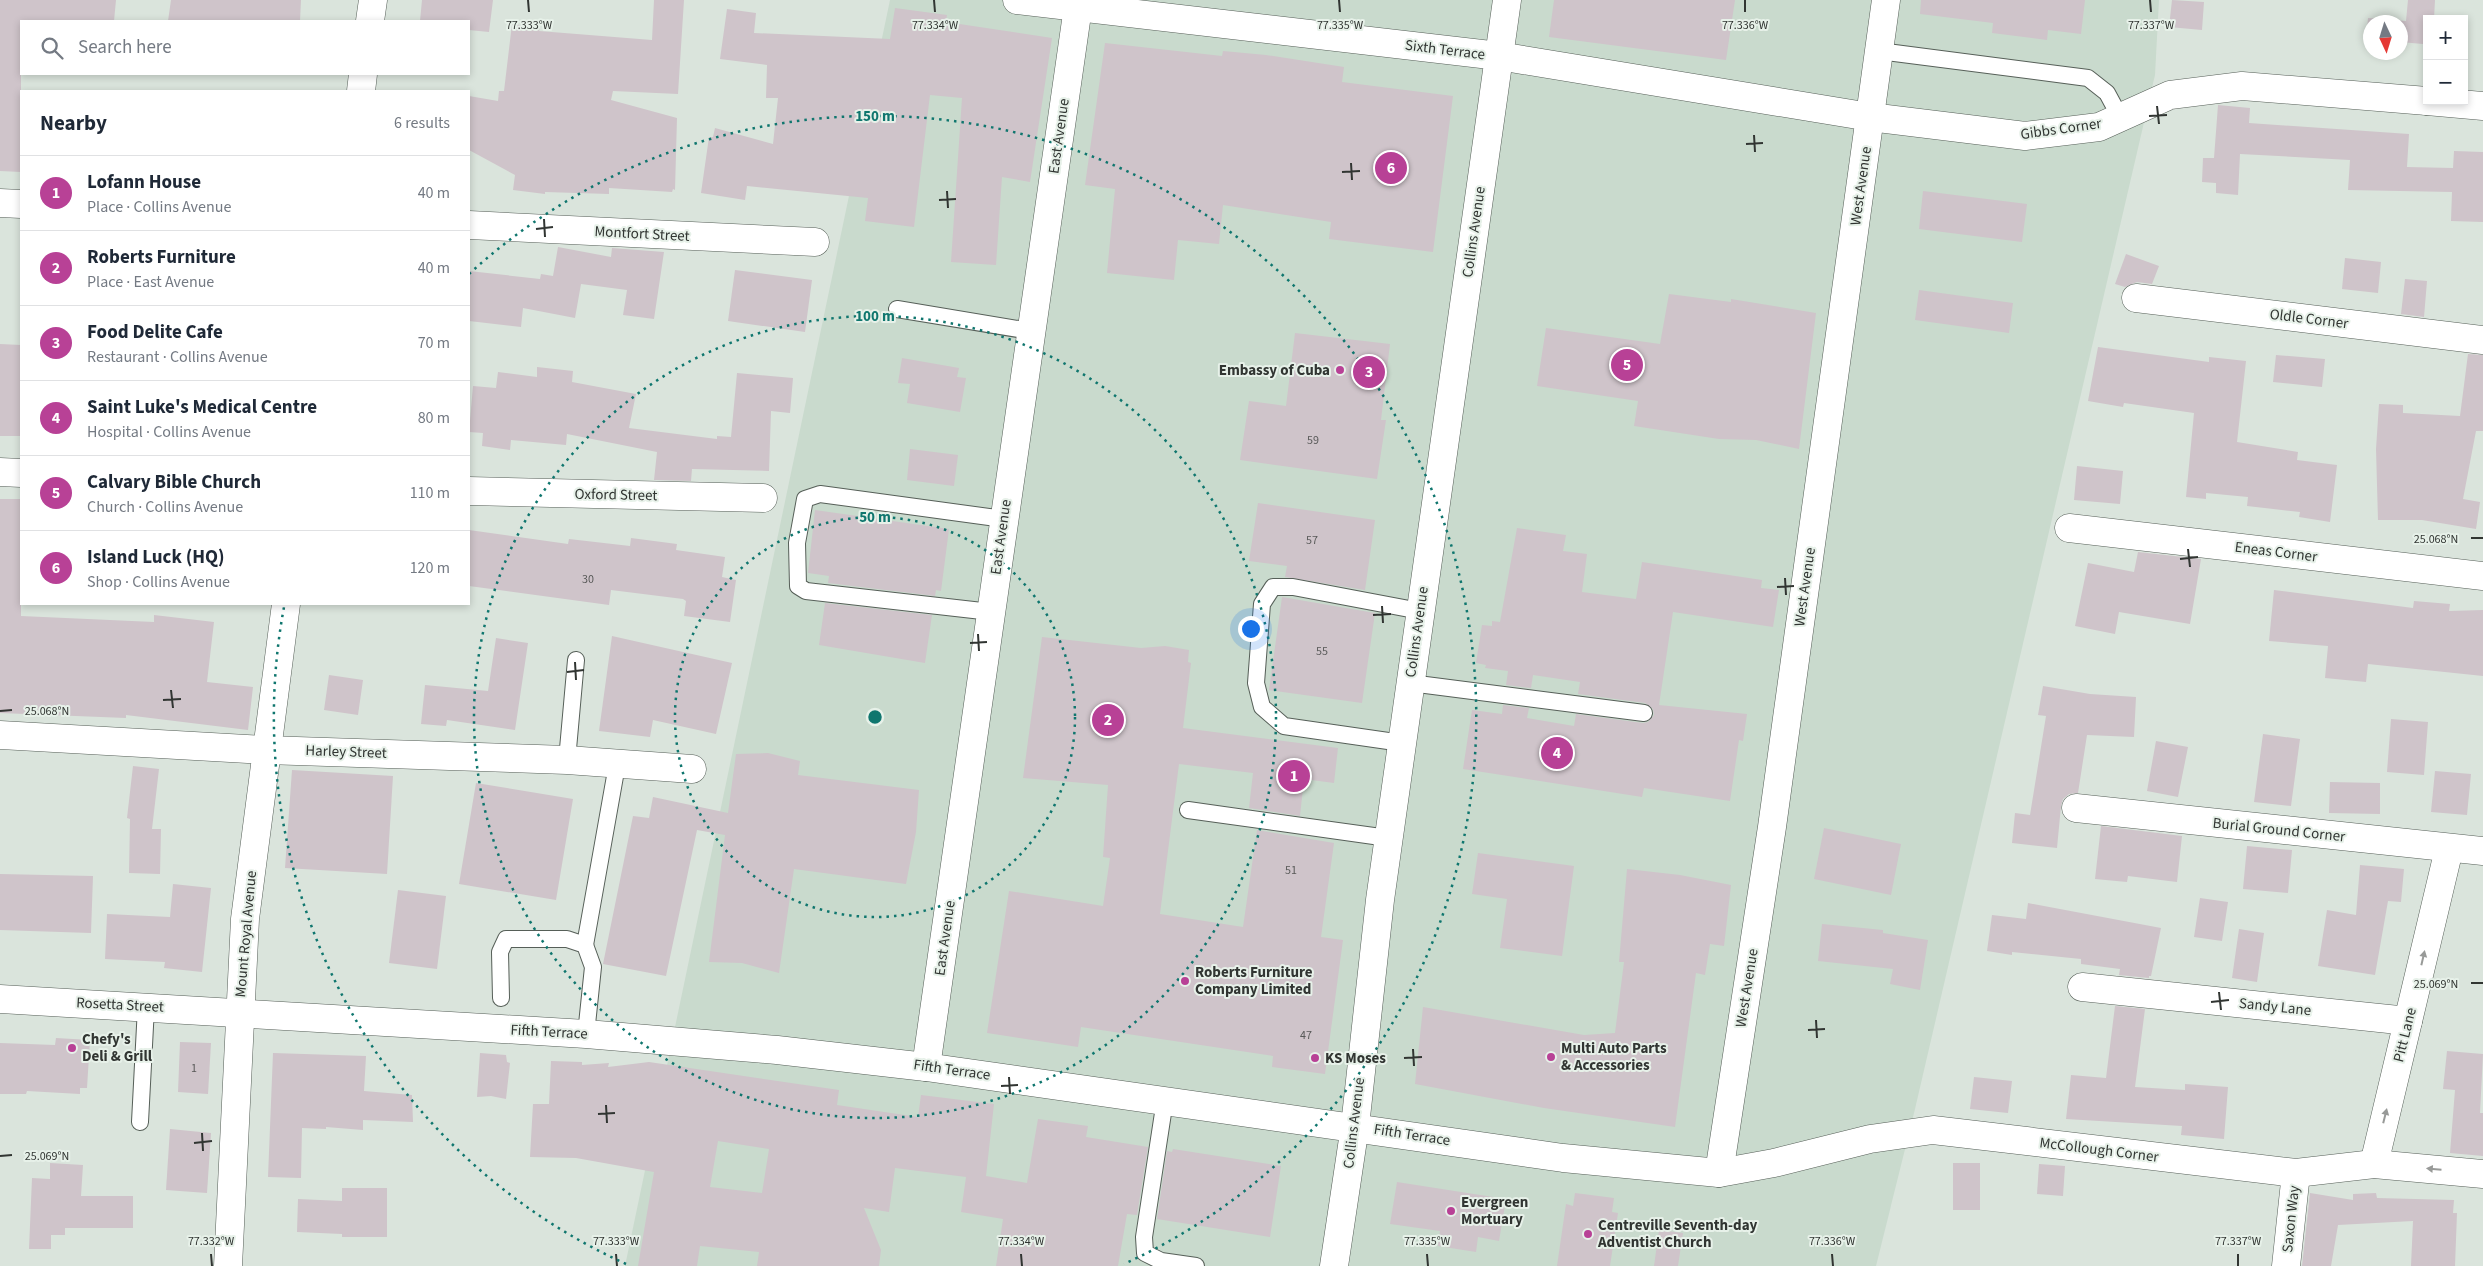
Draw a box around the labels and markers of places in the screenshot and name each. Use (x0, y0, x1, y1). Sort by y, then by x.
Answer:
pin: 6 (1375, 149, 1407, 187)
pin: 5 (1611, 346, 1643, 384)
pin: 3 (1353, 353, 1385, 391)
place label: Embassy of Cuba (1219, 360, 1330, 381)
marker: Embassy of Cuba (1334, 364, 1346, 376)
pin: 2 (1092, 701, 1124, 739)
centre of rings (866, 708, 884, 726)
pin: 4 (1541, 734, 1573, 772)
pin: 1 (1278, 757, 1310, 795)
place label: Roberts Furniture Company Limited (1195, 962, 1313, 1000)
marker: Roberts Furniture Company Limited (1179, 975, 1191, 987)
place label: Chefy's Deli & Grill (82, 1029, 153, 1067)
place label: Multi Auto Parts & Accessories (1561, 1038, 1667, 1076)
marker: Chefy's Deli & Grill (66, 1042, 78, 1054)
place label: KS Moses (1325, 1048, 1386, 1069)
marker: Multi Auto Parts & Accessories (1545, 1051, 1557, 1063)
marker: KS Moses (1309, 1052, 1321, 1064)
place label: Evergreen Mortuary (1461, 1192, 1528, 1230)
marker: Evergreen Mortuary (1445, 1205, 1457, 1217)
place label: Centreville Seventh-day Adventist Church (1597, 1215, 1758, 1253)
marker: Centreville Seventh-day Adventist Church (1582, 1228, 1594, 1240)

